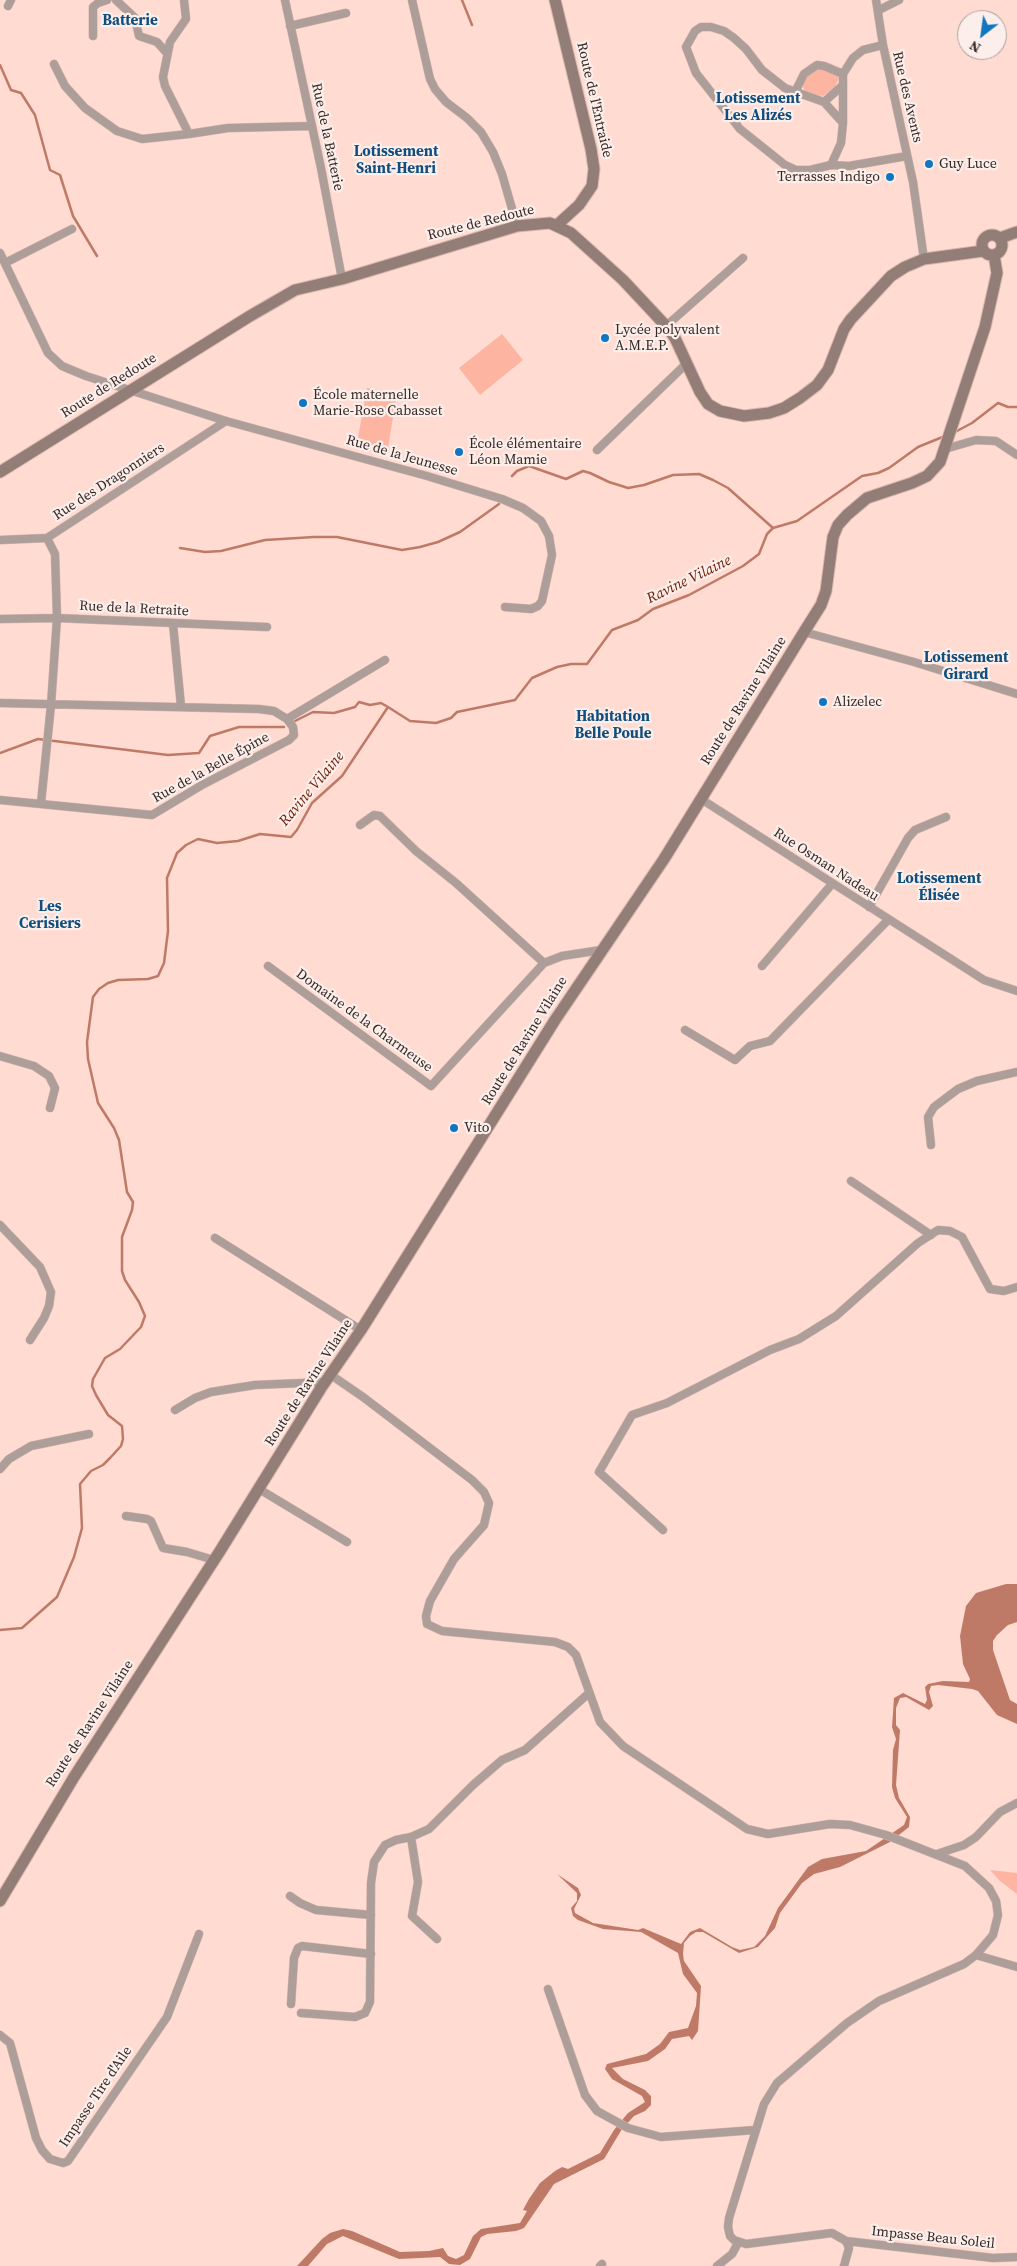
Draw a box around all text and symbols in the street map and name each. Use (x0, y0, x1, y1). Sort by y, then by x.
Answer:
north arrow (957, 10, 1007, 60)
district label: Batterie (102, 12, 158, 30)
text: N (966, 36, 984, 58)
street label: Route de l'Entraide (573, 41, 615, 159)
street label: Rue des Avents (888, 50, 926, 144)
street label: Rue de la Batterie (307, 82, 347, 192)
district label: Lotissement Les Alizés (716, 90, 800, 125)
district label: Lotissement Saint-Henri (354, 143, 438, 178)
place label: Guy Luce (939, 156, 997, 172)
marker: Guy Luce (923, 158, 935, 170)
place label: Terrasses Indigo (777, 169, 880, 185)
marker: Terrasses Indigo (884, 171, 896, 183)
street label: Route de Redoute (426, 202, 536, 244)
place label: Lycée polyvalent A.M.E.P. (615, 322, 719, 354)
marker: Lycée polyvalent A.M.E.P. (599, 332, 611, 344)
street label: Route de Redoute (58, 350, 160, 422)
place label: École maternelle Marie-Rose Cabasset (313, 387, 442, 420)
marker: École maternelle Marie-Rose Cabasset (297, 397, 309, 409)
street label: Rue de la Jeunesse (344, 432, 460, 480)
place label: École élémentaire Léon Mamie (469, 436, 582, 468)
street label: Rue des Dragonniers (50, 440, 168, 524)
marker: École élémentaire Léon Mamie (453, 446, 465, 458)
water label: Ravine Vilaine (644, 552, 734, 608)
street label: Rue de la Retraite (79, 598, 189, 620)
street label: Route de Ravine Vilaine (698, 634, 790, 768)
district label: Lotissement Girard (924, 649, 1008, 684)
place label: Alizelec (833, 694, 882, 710)
marker: Alizelec (817, 696, 829, 708)
district label: Habitation Belle Poule (574, 708, 652, 743)
street label: Rue de la Belle Épine (150, 729, 272, 807)
water label: Ravine Vilaine (276, 748, 348, 830)
street label: Rue Osman Nadeau (770, 825, 882, 905)
district label: Lotissement Élisée (897, 870, 981, 905)
district label: Les Cerisiers (19, 898, 81, 933)
street label: Domaine de la Charmeuse (293, 966, 435, 1076)
street label: Route de Ravine Vilaine (479, 974, 571, 1108)
place label: Vito (464, 1120, 489, 1136)
marker: Vito (448, 1122, 460, 1134)
street label: Route de Ravine Vilaine (262, 1316, 356, 1450)
street label: Route de Ravine Vilaine (43, 1657, 137, 1791)
street label: Impasse Tire d'Aile (56, 2043, 136, 2151)
street label: Impasse Beau Soleil (870, 2223, 996, 2253)

